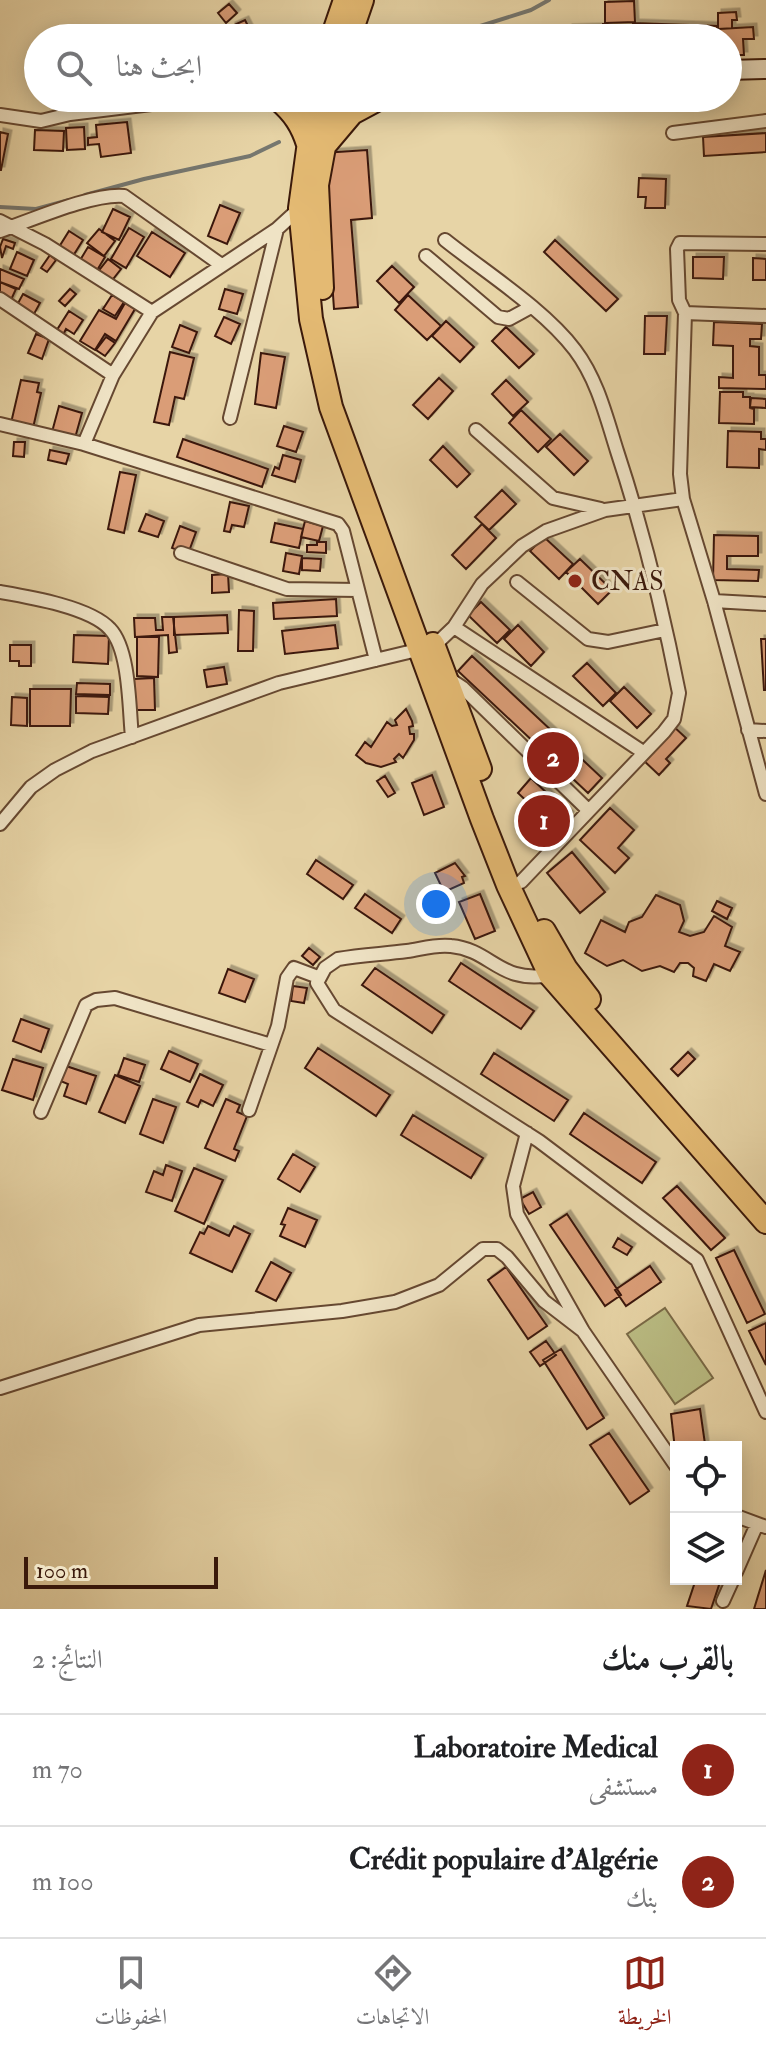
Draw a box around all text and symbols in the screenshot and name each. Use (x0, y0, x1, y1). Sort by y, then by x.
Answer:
search box (24, 24, 742, 112)
icon: search (52, 46, 96, 90)
text: ابحث هنا (116, 48, 202, 85)
place label: CNAS (591, 566, 664, 598)
marker: CNAS (566, 572, 584, 590)
pin: 2 (527, 728, 579, 788)
pin: 1 (518, 791, 570, 851)
your location (416, 884, 456, 924)
map controls (670, 1441, 742, 1585)
button: locate (670, 1441, 742, 1513)
button: layers (670, 1513, 742, 1585)
scale bar (24, 1553, 218, 1589)
text: 100 m (36, 1557, 88, 1585)
text: بالقرب منك (601, 1637, 734, 1680)
text: النتائج: 2 (32, 1644, 103, 1676)
text: Laboratoire Medical (414, 1729, 658, 1766)
text: 70 m (32, 1754, 83, 1786)
text: 1 (703, 1754, 713, 1786)
text: مستشفى (589, 1771, 658, 1803)
text: Crédit populaire d'Algérie (349, 1841, 658, 1878)
text: 100 m (32, 1866, 93, 1898)
text: 2 (701, 1866, 715, 1898)
text: بنك (626, 1883, 658, 1915)
tab: المحفوظات (94, 1951, 167, 2038)
tab: الاتجاهات (356, 1951, 429, 2038)
tab: الخريطة (618, 1951, 672, 2038)

